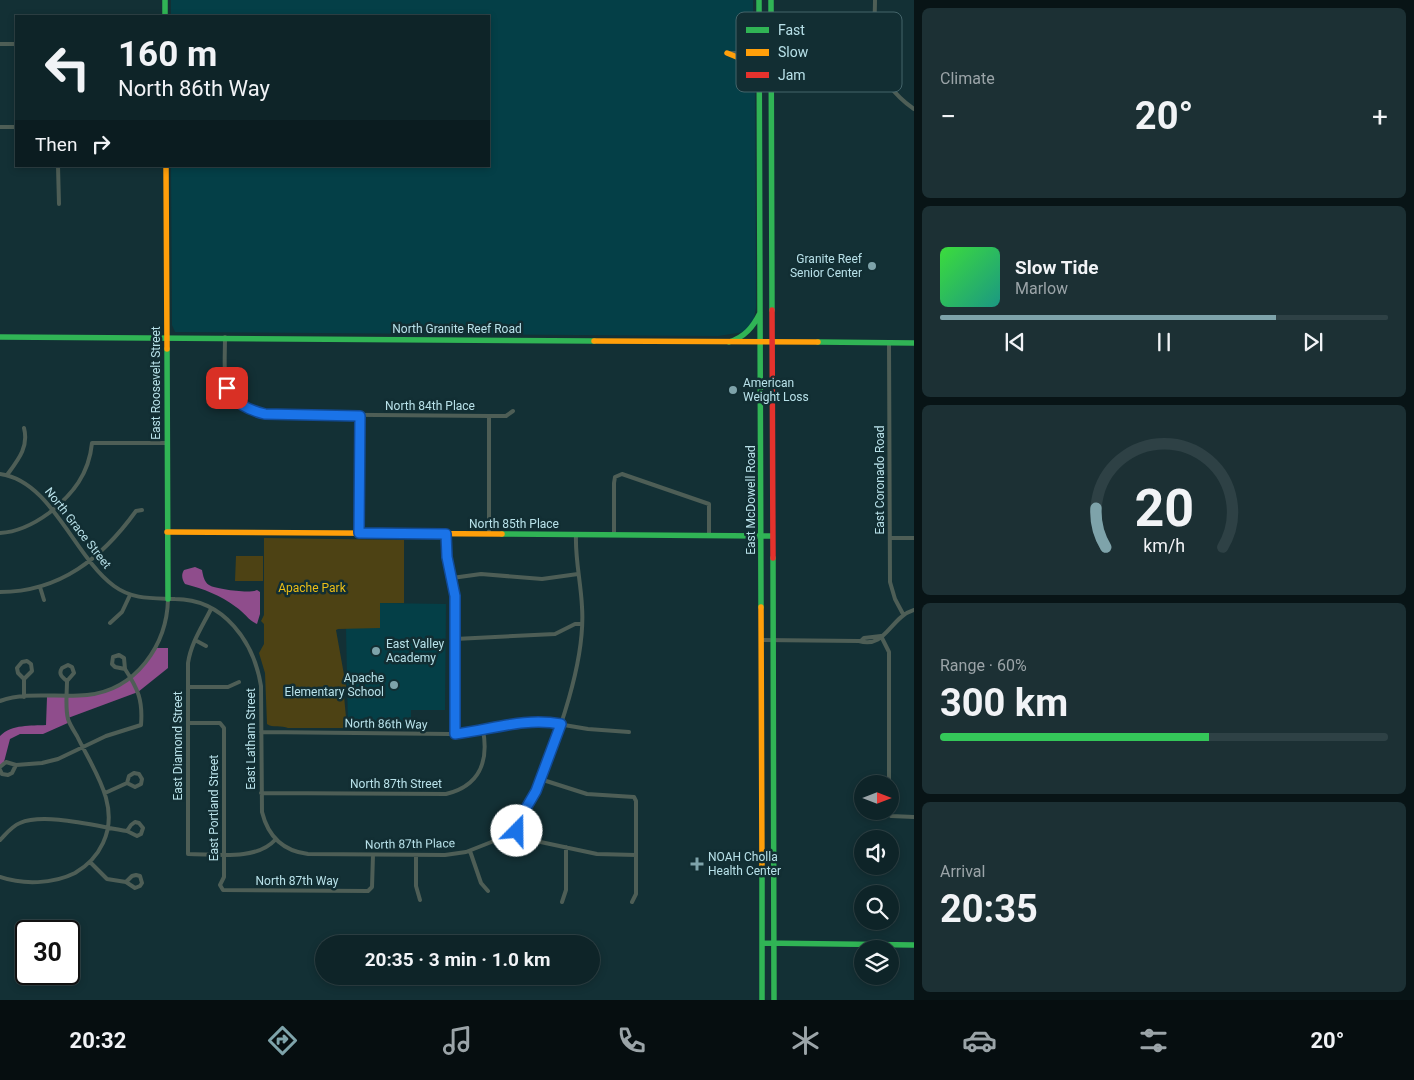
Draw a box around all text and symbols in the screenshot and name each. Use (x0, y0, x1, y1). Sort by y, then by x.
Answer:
legend (736, 12, 902, 92)
text: Fast (778, 22, 805, 38)
text: 160 m (118, 34, 217, 75)
icon: left (35, 35, 100, 100)
text: Slow (778, 44, 809, 60)
text: Jam (778, 67, 806, 83)
text: Climate (940, 69, 995, 88)
text: North 86th Way (118, 76, 270, 101)
text: 20° (1135, 94, 1193, 138)
text: − (940, 100, 956, 133)
text: + (1372, 100, 1388, 133)
icon: right (87, 130, 115, 158)
text: Then (35, 133, 77, 156)
place label: Granite Reef Senior Center (790, 252, 863, 280)
text: Slow Tide (1015, 256, 1098, 279)
marker: Granite Reef Senior Center (866, 260, 878, 272)
text: Marlow (1015, 279, 1068, 298)
street label: North Granite Reef Road (392, 322, 522, 336)
street label: East Roosevelt Street (149, 326, 163, 440)
icon: previous (1001, 328, 1029, 356)
icon: pause (1150, 328, 1178, 356)
icon: next (1299, 328, 1327, 356)
pin (206, 367, 248, 409)
icon: arrive (213, 374, 241, 402)
place label: American Weight Loss (743, 376, 809, 404)
marker: American Weight Loss (727, 384, 739, 396)
street label: North 84th Place (385, 399, 475, 413)
street label: East Coronado Road (873, 425, 887, 535)
street label: East McDowell Road (744, 445, 758, 555)
text: 20 (1134, 478, 1194, 539)
street label: North Grace Street (42, 485, 114, 571)
street label: North 85th Place (469, 517, 559, 531)
text: km/h (1143, 535, 1185, 556)
park label: Apache Park (278, 581, 347, 595)
place label: East Valley Academy (386, 637, 444, 665)
marker: East Valley Academy (370, 645, 382, 657)
text: Range · 60% (940, 656, 1027, 675)
place label: Apache Elementary School (284, 671, 384, 699)
marker: Apache Elementary School (388, 679, 400, 691)
text: 300 km (940, 681, 1068, 725)
street label: East Latham Street (244, 688, 258, 790)
street label: East Diamond Street (171, 691, 185, 801)
street label: North 86th Way (344, 716, 428, 732)
street label: East Portland Street (207, 755, 221, 861)
north arrow (854, 775, 899, 820)
map controls (854, 775, 899, 985)
street label: North 87th Street (350, 777, 442, 791)
position arrow (490, 804, 542, 856)
button: sound (854, 830, 899, 875)
street label: North 87th Place (365, 836, 455, 852)
place label: NOAH Cholla Health Center (708, 850, 781, 878)
marker: NOAH Cholla Health Center (690, 857, 704, 871)
text: Arrival (940, 862, 985, 881)
street label: North 87th Way (256, 874, 339, 888)
button: search (854, 885, 899, 930)
text: 20:35 (940, 887, 1038, 931)
speed limit sign: 30 (15, 920, 80, 985)
button: layers (854, 940, 899, 985)
text: 20:35 · 3 min · 1.0 km (365, 948, 550, 971)
icon: directions (265, 1023, 300, 1058)
icon: music (440, 1023, 475, 1058)
icon: phone (614, 1023, 649, 1058)
icon: climate (788, 1023, 823, 1058)
icon: car (962, 1023, 997, 1058)
icon: filters (1136, 1023, 1171, 1058)
text: 20:32 (70, 1028, 126, 1053)
text: 20° (1310, 1028, 1344, 1053)

